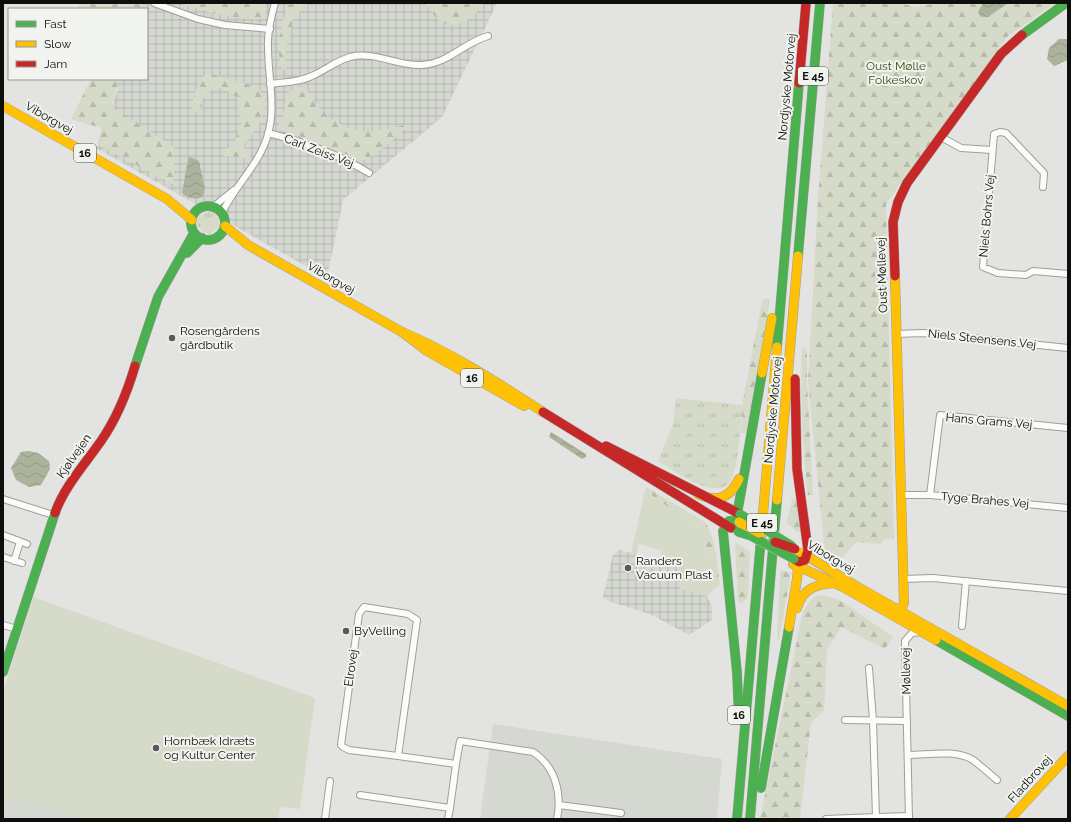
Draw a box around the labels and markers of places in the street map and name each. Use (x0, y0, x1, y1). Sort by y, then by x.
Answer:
place label: Rosengårdens gårdbutik (180, 324, 260, 352)
marker: Rosengårdens gårdbutik (167, 333, 177, 343)
place label: Randers Vacuum Plast (636, 554, 712, 582)
marker: Randers Vacuum Plast (623, 563, 633, 573)
place label: ByVelling (354, 624, 406, 638)
marker: ByVelling (341, 626, 351, 636)
place label: Hornbæk Idræts og Kultur Center (164, 734, 256, 762)
marker: Hornbæk Idræts og Kultur Center (151, 743, 161, 753)

